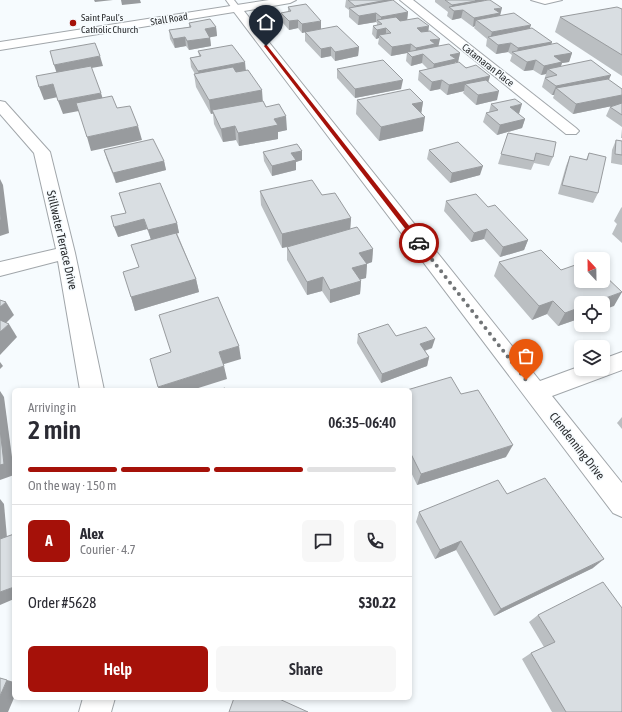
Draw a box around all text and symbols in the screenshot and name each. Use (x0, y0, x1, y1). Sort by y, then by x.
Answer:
pin (249, 5, 283, 46)
street label: Stall Road (150, 11, 189, 27)
icon: home (255, 11, 277, 33)
place label: Saint Paul's Catholic Church (81, 12, 138, 35)
marker: Saint Paul's Catholic Church (68, 18, 78, 28)
street label: Catamaran Place (460, 41, 516, 89)
street label: Stillwater Terrace Drive (44, 189, 80, 291)
courier (399, 223, 439, 263)
icon: car (408, 232, 430, 254)
north arrow (574, 252, 610, 288)
map controls (574, 252, 610, 376)
button: locate (574, 296, 610, 332)
pin (509, 339, 543, 380)
button: layers (574, 340, 610, 376)
icon: bag (515, 345, 537, 367)
text: Arriving in (28, 400, 76, 415)
street label: Clendenning Drive (546, 410, 608, 482)
text: 06:35–06:40 (328, 414, 396, 431)
text: 2 min (28, 415, 81, 445)
text: On the way · 150 m (28, 478, 116, 493)
button: chat (302, 520, 344, 562)
button: phone (354, 520, 396, 562)
text: Alex (80, 525, 104, 542)
text: A (45, 532, 53, 549)
text: Courier · 4.7 (80, 542, 136, 557)
text: Order #5628 (28, 594, 96, 611)
text: $30.22 (359, 594, 396, 611)
button: Help (28, 646, 208, 692)
button: Share (216, 646, 396, 692)

